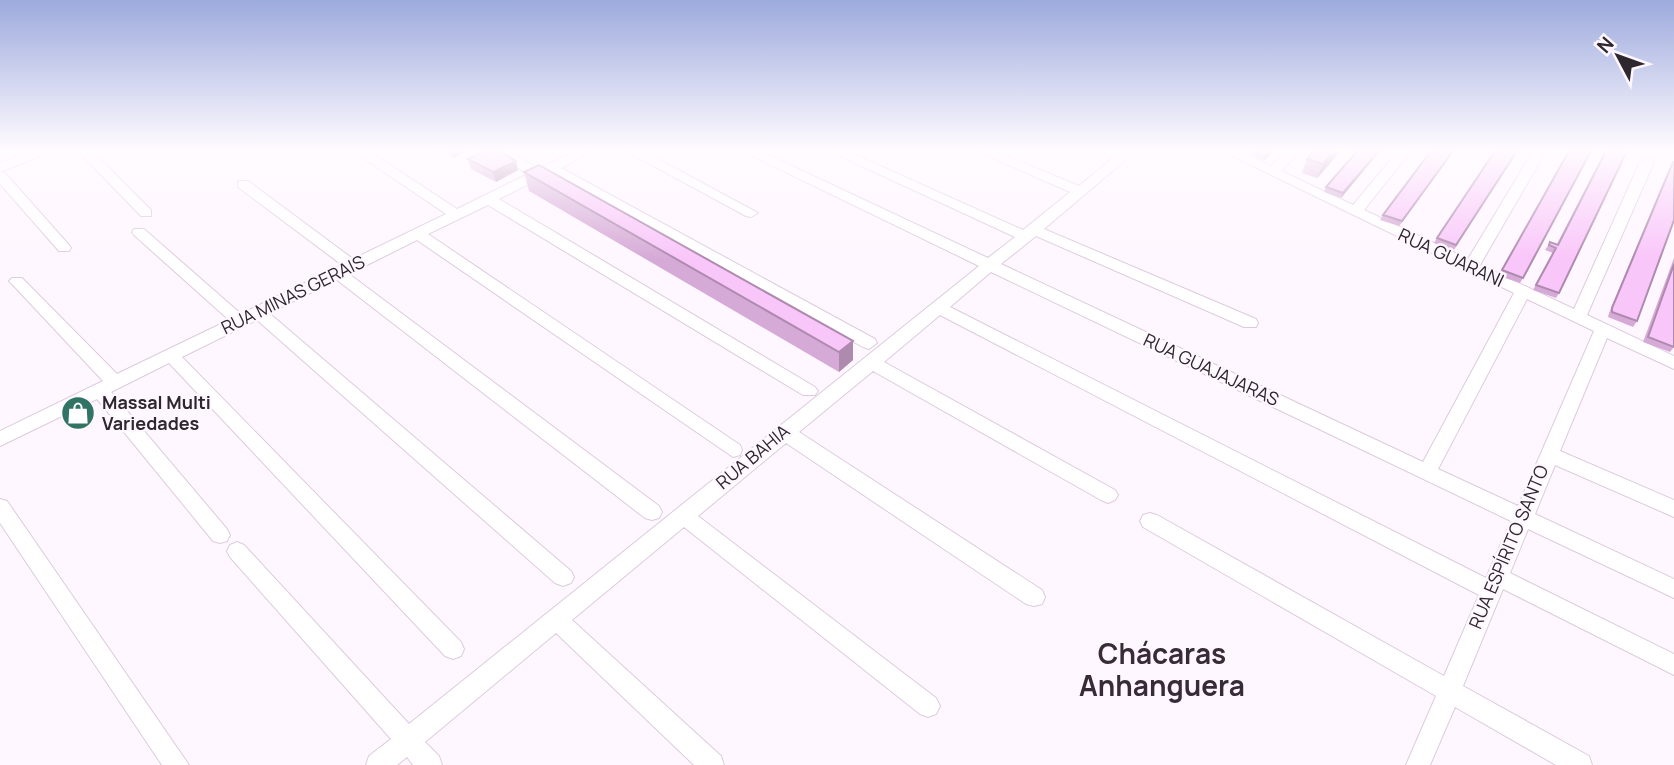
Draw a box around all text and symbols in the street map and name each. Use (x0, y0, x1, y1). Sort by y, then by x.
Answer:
north arrow (1583, 21, 1653, 91)
text: N (1591, 31, 1619, 59)
street label: RUA GUARANI (1395, 222, 1508, 292)
street label: RUA MINAS GERAIS (217, 249, 368, 339)
street label: RUA GUAJAJARAS (1140, 327, 1283, 411)
place label: Massal Multi Variedades (102, 390, 211, 435)
shop icon: Massal Multi Variedades (59, 394, 97, 432)
street label: RUA BAHIA (711, 418, 795, 494)
street label: RUA ESPÍRITO SANTO (1463, 461, 1553, 632)
district label: Chácaras Anhanguera (1079, 634, 1245, 704)

